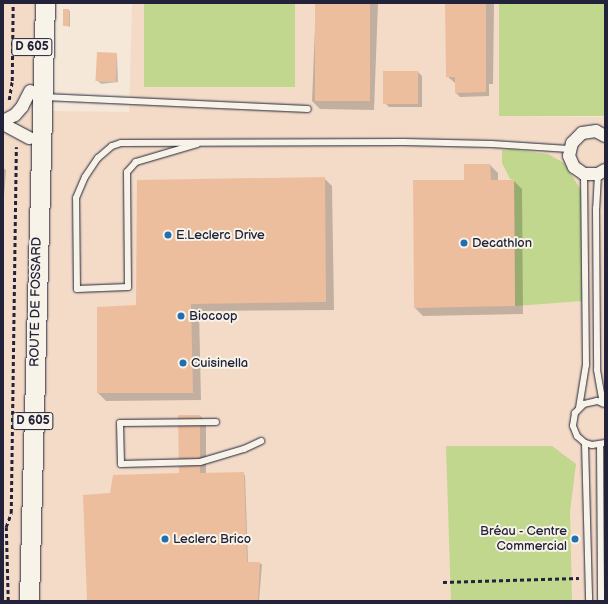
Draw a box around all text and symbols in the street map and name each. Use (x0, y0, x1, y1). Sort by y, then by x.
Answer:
road number: D 605 (11, 37, 53, 57)
place label: E.Leclerc Drive (176, 227, 265, 243)
marker: E.Leclerc Drive (163, 230, 173, 240)
place label: Decathlon (472, 235, 532, 251)
street label: ROUTE DE FOSSARD (27, 237, 45, 367)
marker: Decathlon (459, 238, 469, 248)
place label: Biocoop (189, 308, 238, 324)
marker: Biocoop (176, 311, 186, 321)
place label: Cuisinella (191, 355, 248, 371)
marker: Cuisinella (178, 358, 188, 368)
road number: D 605 (12, 411, 54, 431)
place label: Bréau - Centre Commercial (479, 524, 567, 555)
place label: Leclerc Brico (173, 531, 251, 547)
marker: Leclerc Brico (160, 534, 170, 544)
marker: Bréau - Centre Commercial (570, 534, 580, 544)

